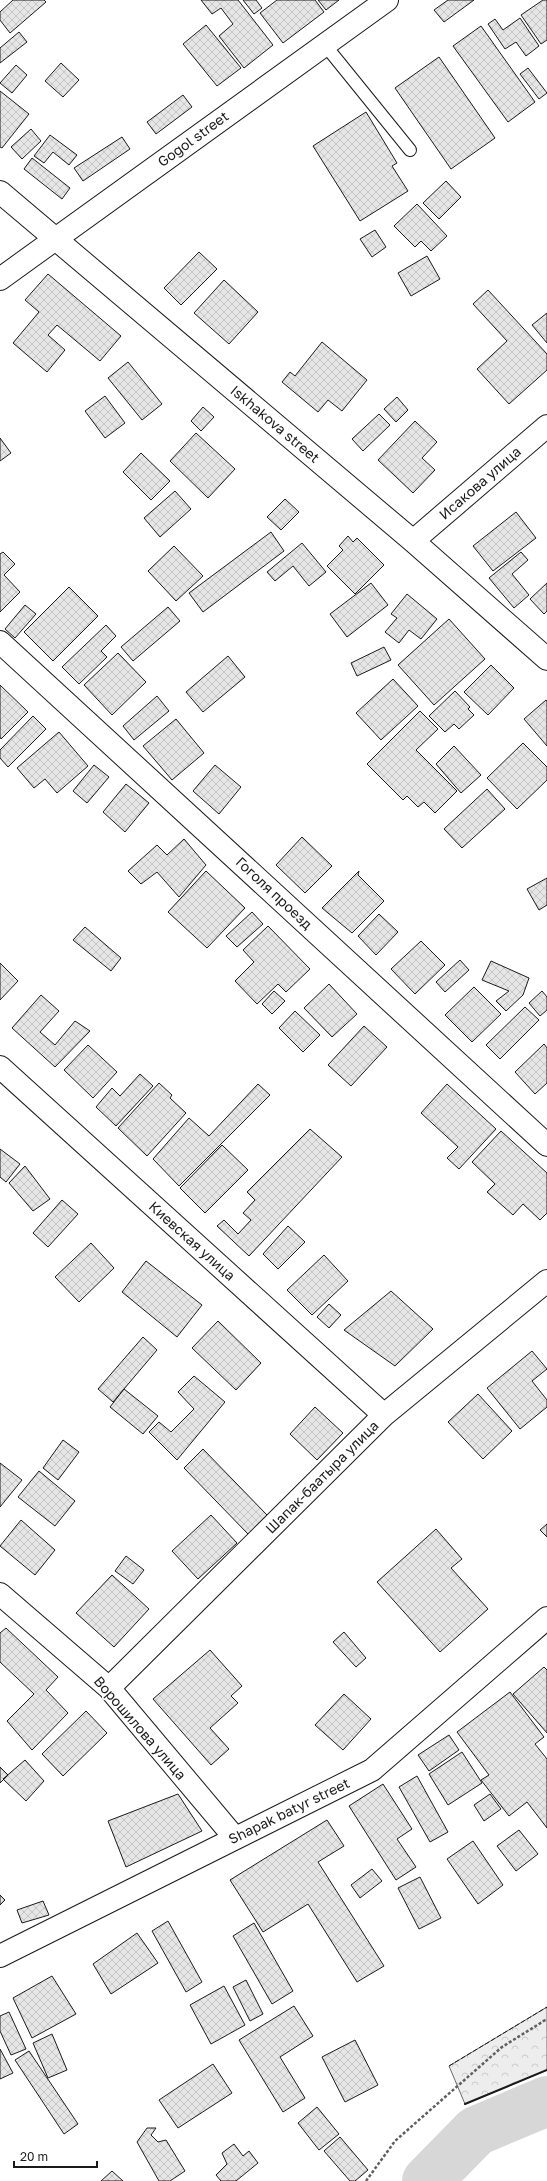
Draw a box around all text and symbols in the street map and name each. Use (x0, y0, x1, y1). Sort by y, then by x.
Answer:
street label: Gogol street (154, 107, 231, 170)
street label: Iskhakova street (227, 381, 323, 466)
street label: Исакова улица (435, 443, 524, 523)
street label: Гоголя проезд (233, 853, 316, 933)
street label: Киевская улица (146, 1197, 239, 1284)
street label: Шапак-баатыра улица (262, 1417, 382, 1537)
street label: Ворошилова улица (91, 1672, 190, 1783)
street label: Shapak batyr street (225, 1774, 352, 1847)
scale bar (14, 2143, 97, 2169)
text: 20 m (20, 2149, 48, 2164)

